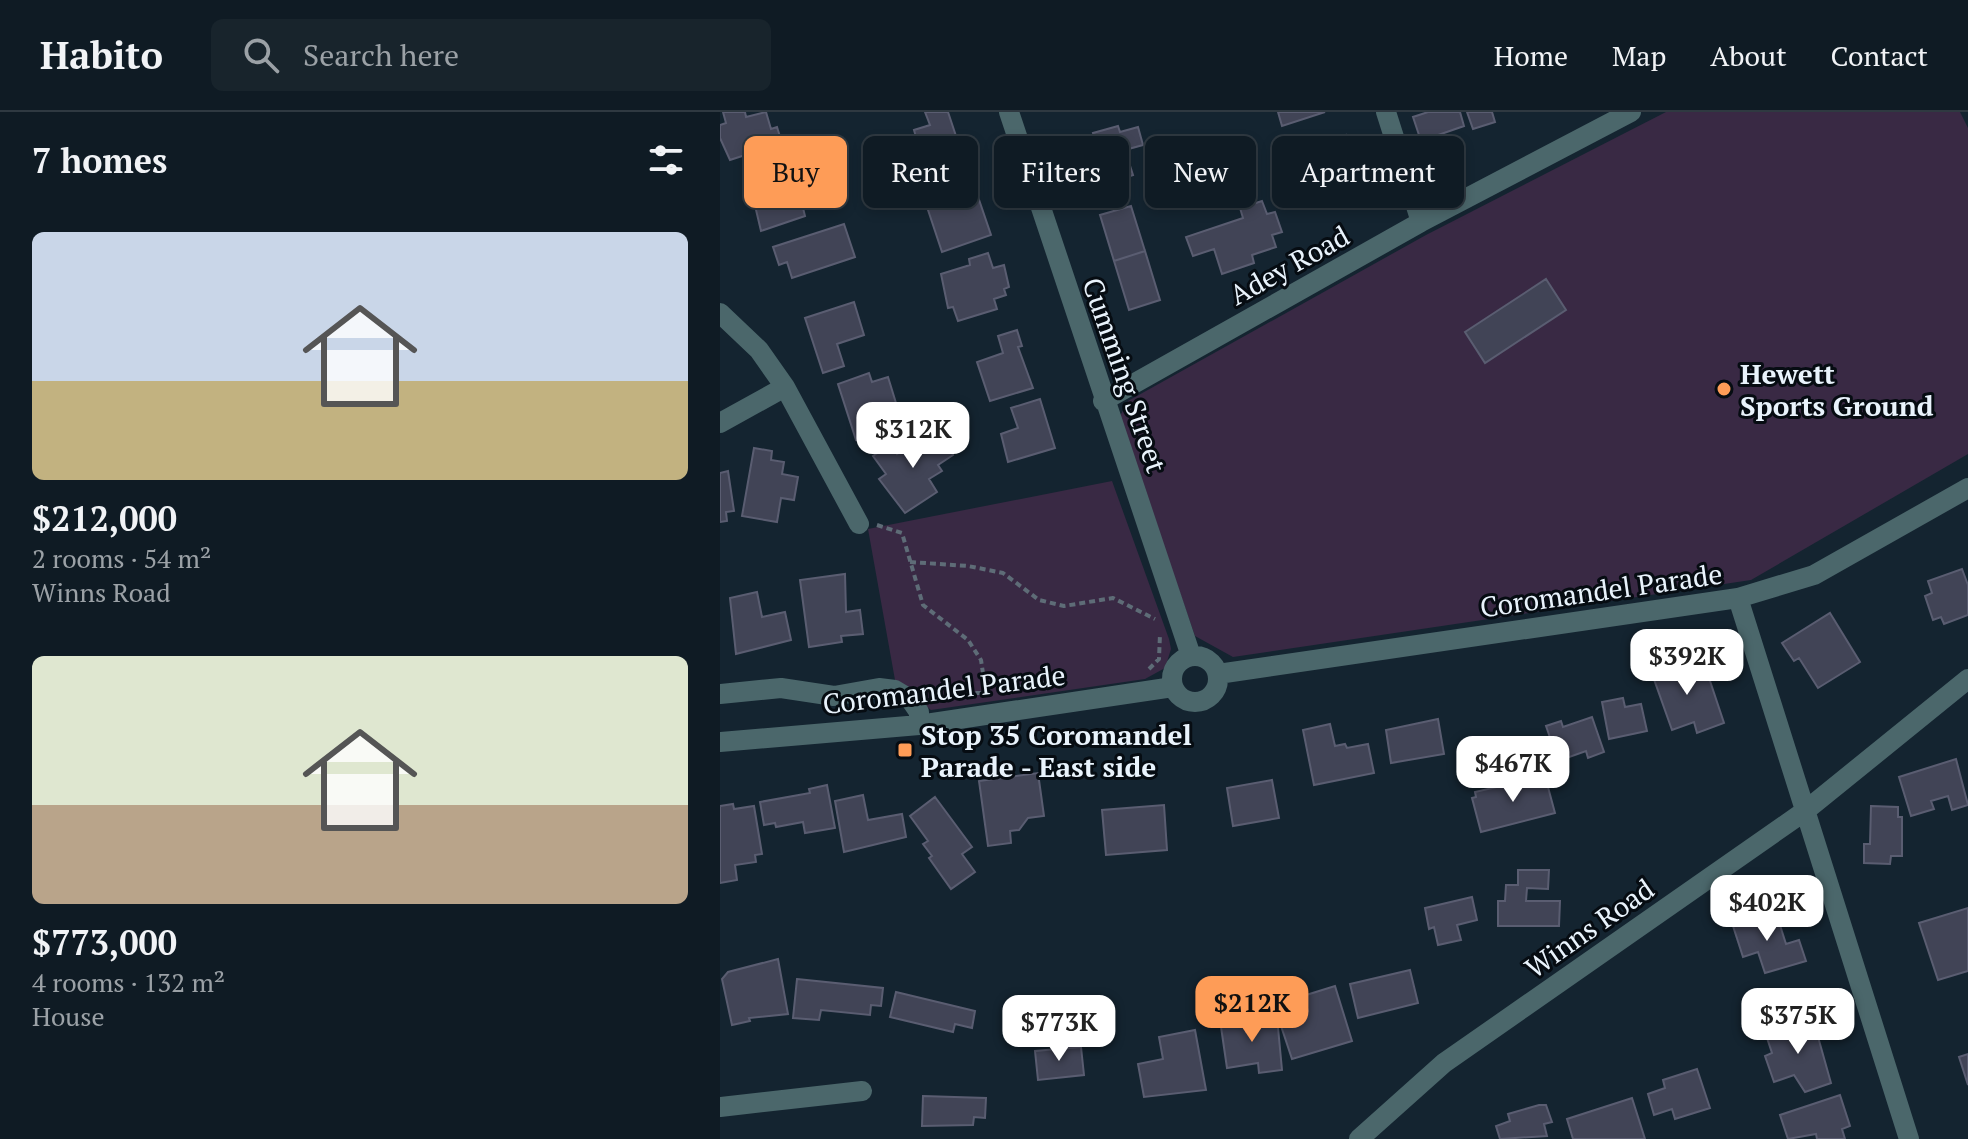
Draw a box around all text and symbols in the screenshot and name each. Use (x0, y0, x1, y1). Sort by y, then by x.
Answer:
search box (211, 19, 771, 91)
text: Habito (40, 30, 163, 80)
icon: search (239, 33, 283, 77)
text: Search here (303, 35, 459, 75)
text: Home (1494, 37, 1568, 74)
text: Map (1612, 37, 1666, 74)
text: About (1710, 37, 1787, 74)
text: Contact (1831, 37, 1928, 74)
chip: Buy (744, 136, 847, 208)
chip: Rent (863, 136, 978, 208)
chip: Filters (994, 136, 1129, 208)
chip: New (1145, 136, 1256, 208)
chip: Apartment (1272, 136, 1464, 208)
text: 7 homes (32, 138, 167, 183)
icon: filters (644, 138, 688, 182)
street label: Adey Road (1222, 217, 1356, 313)
street label: Cumming Street (1074, 273, 1176, 478)
icon: home (288, 284, 432, 428)
place label: Hewett Sports Ground (1740, 355, 1934, 424)
marker: Hewett Sports Ground (1715, 380, 1733, 398)
pin: $312K (857, 402, 969, 470)
text: $312K (874, 411, 952, 445)
text: $212,000 (32, 496, 177, 541)
text: 2 rooms · 54 m² (32, 541, 211, 575)
street label: Coromandel Parade (1478, 555, 1724, 625)
text: Winns Road (32, 575, 171, 609)
pin: $392K (1631, 629, 1743, 697)
text: $392K (1648, 638, 1726, 672)
street label: Coromandel Parade (821, 656, 1067, 722)
icon: home (288, 708, 432, 852)
place label: Stop 35 Coromandel Parade - East side (921, 716, 1192, 785)
pin: $467K (1457, 736, 1569, 804)
marker: Stop 35 Coromandel Parade - East side (896, 741, 914, 759)
text: $467K (1474, 745, 1552, 779)
street label: Winns Road (1517, 870, 1661, 986)
pin: $402K (1711, 875, 1823, 943)
text: $402K (1728, 884, 1806, 918)
text: $773,000 (32, 920, 177, 965)
text: 4 rooms · 132 m² (32, 965, 225, 999)
pin: $212K (1196, 976, 1308, 1044)
text: $212K (1213, 985, 1291, 1019)
pin: $375K (1742, 988, 1854, 1056)
pin: $773K (1003, 995, 1115, 1063)
text: $375K (1759, 997, 1837, 1031)
text: House (32, 999, 105, 1033)
text: $773K (1020, 1004, 1098, 1038)

